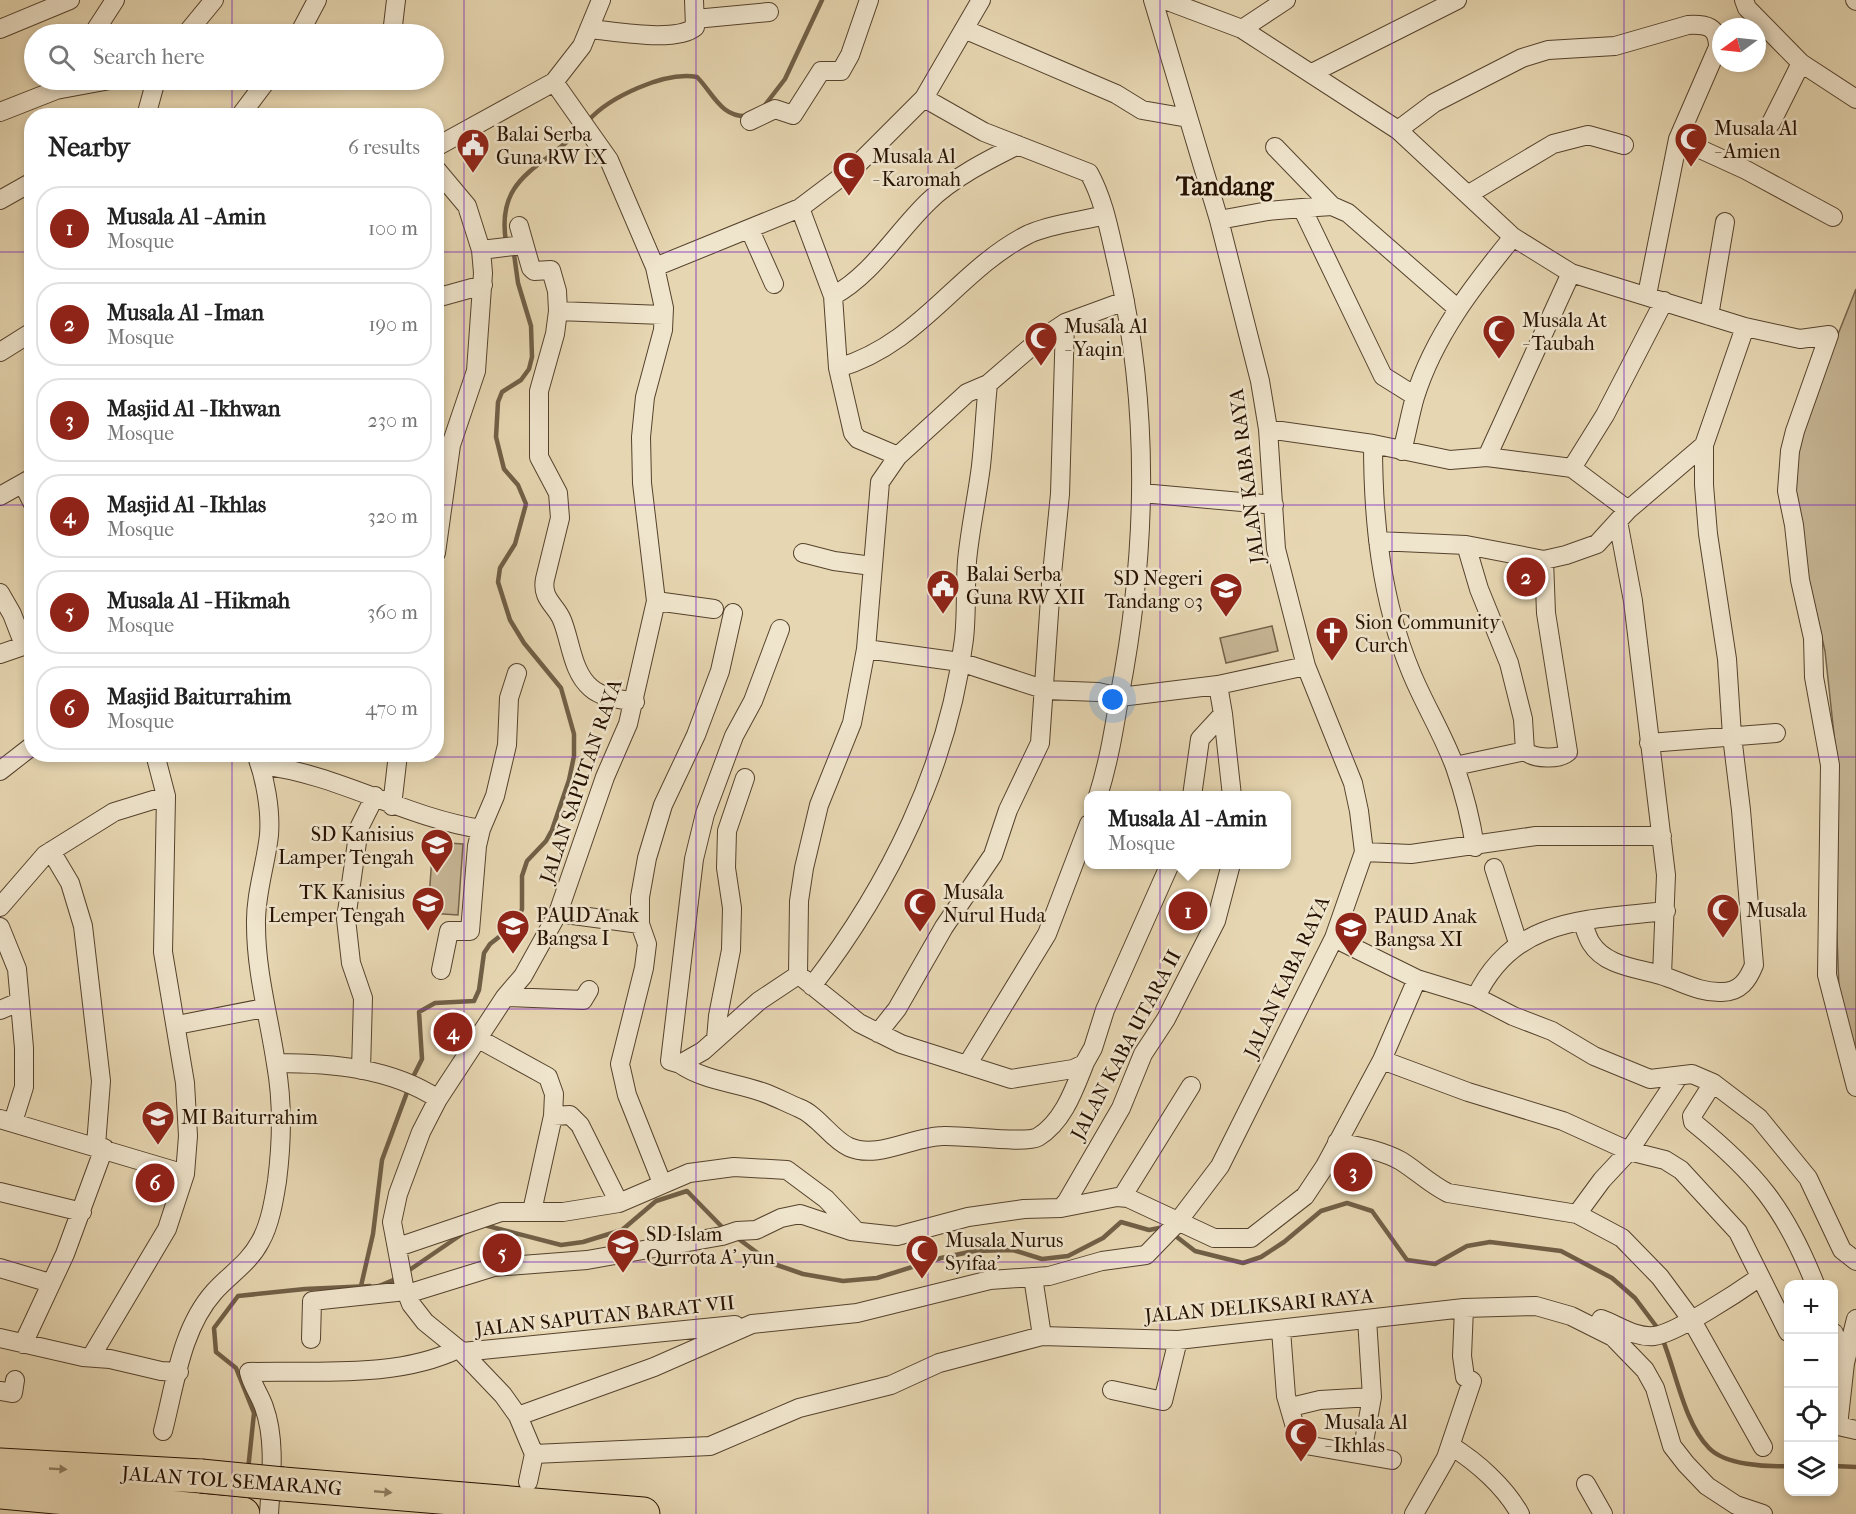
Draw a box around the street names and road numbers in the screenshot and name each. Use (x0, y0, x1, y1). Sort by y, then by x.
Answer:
street label: JALAN KABA RAYA (1225, 386, 1269, 567)
street label: JALAN SAPUTAN RAYA (535, 675, 627, 888)
street label: JALAN KABA RAYA (1239, 892, 1335, 1063)
street label: JALAN KABA UTARA II (1065, 946, 1186, 1146)
street label: JALAN DELIKSARI RAYA (1142, 1284, 1375, 1328)
street label: JALAN SAPUTAN BARAT VII (472, 1291, 736, 1341)
street label: JALAN TOL SEMARANG (119, 1462, 343, 1500)

